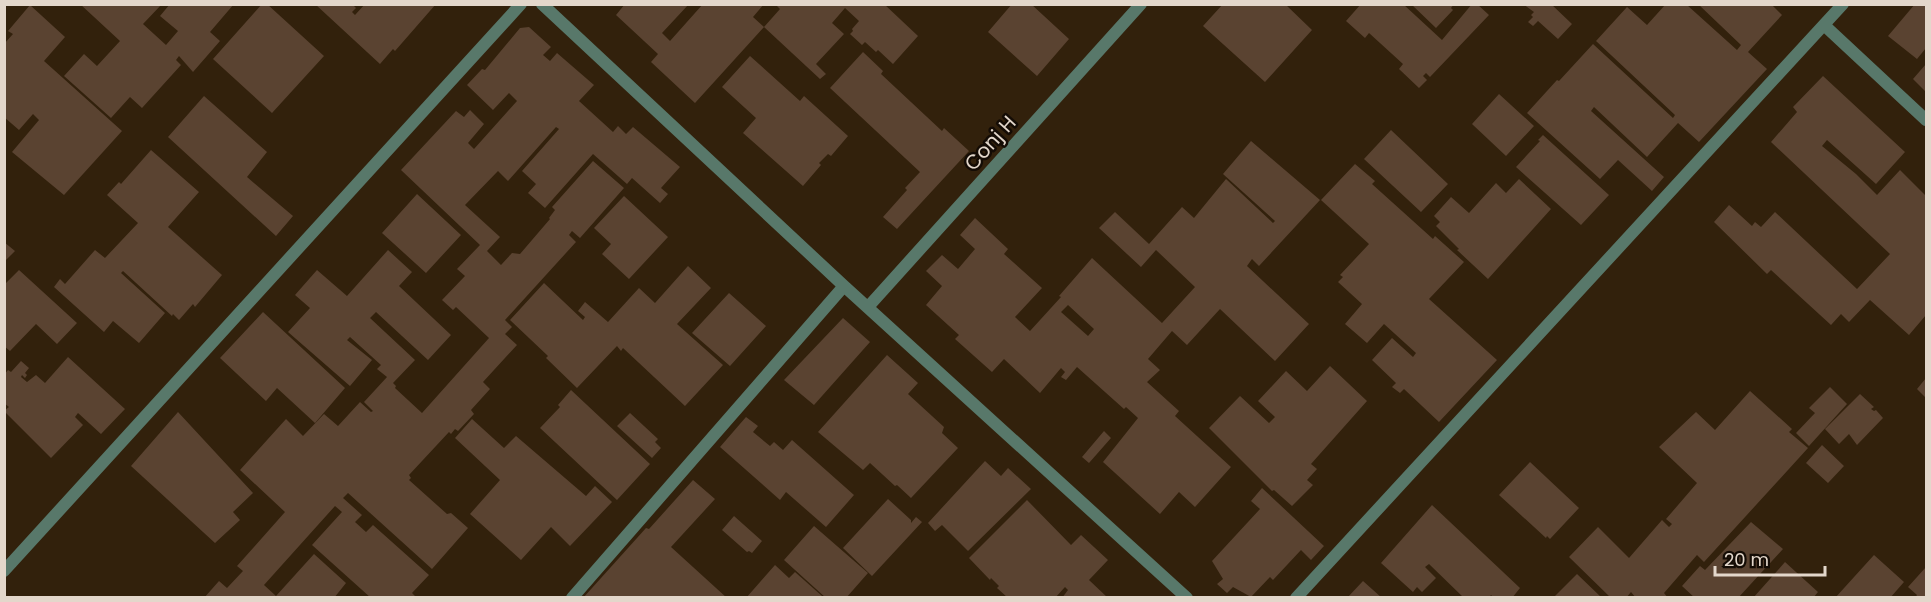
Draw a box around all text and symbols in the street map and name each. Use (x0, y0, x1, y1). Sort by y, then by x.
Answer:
street label: Conj H (958, 109, 1022, 177)
scale bar (1715, 539, 1824, 577)
text: 20 m (1724, 547, 1769, 572)

